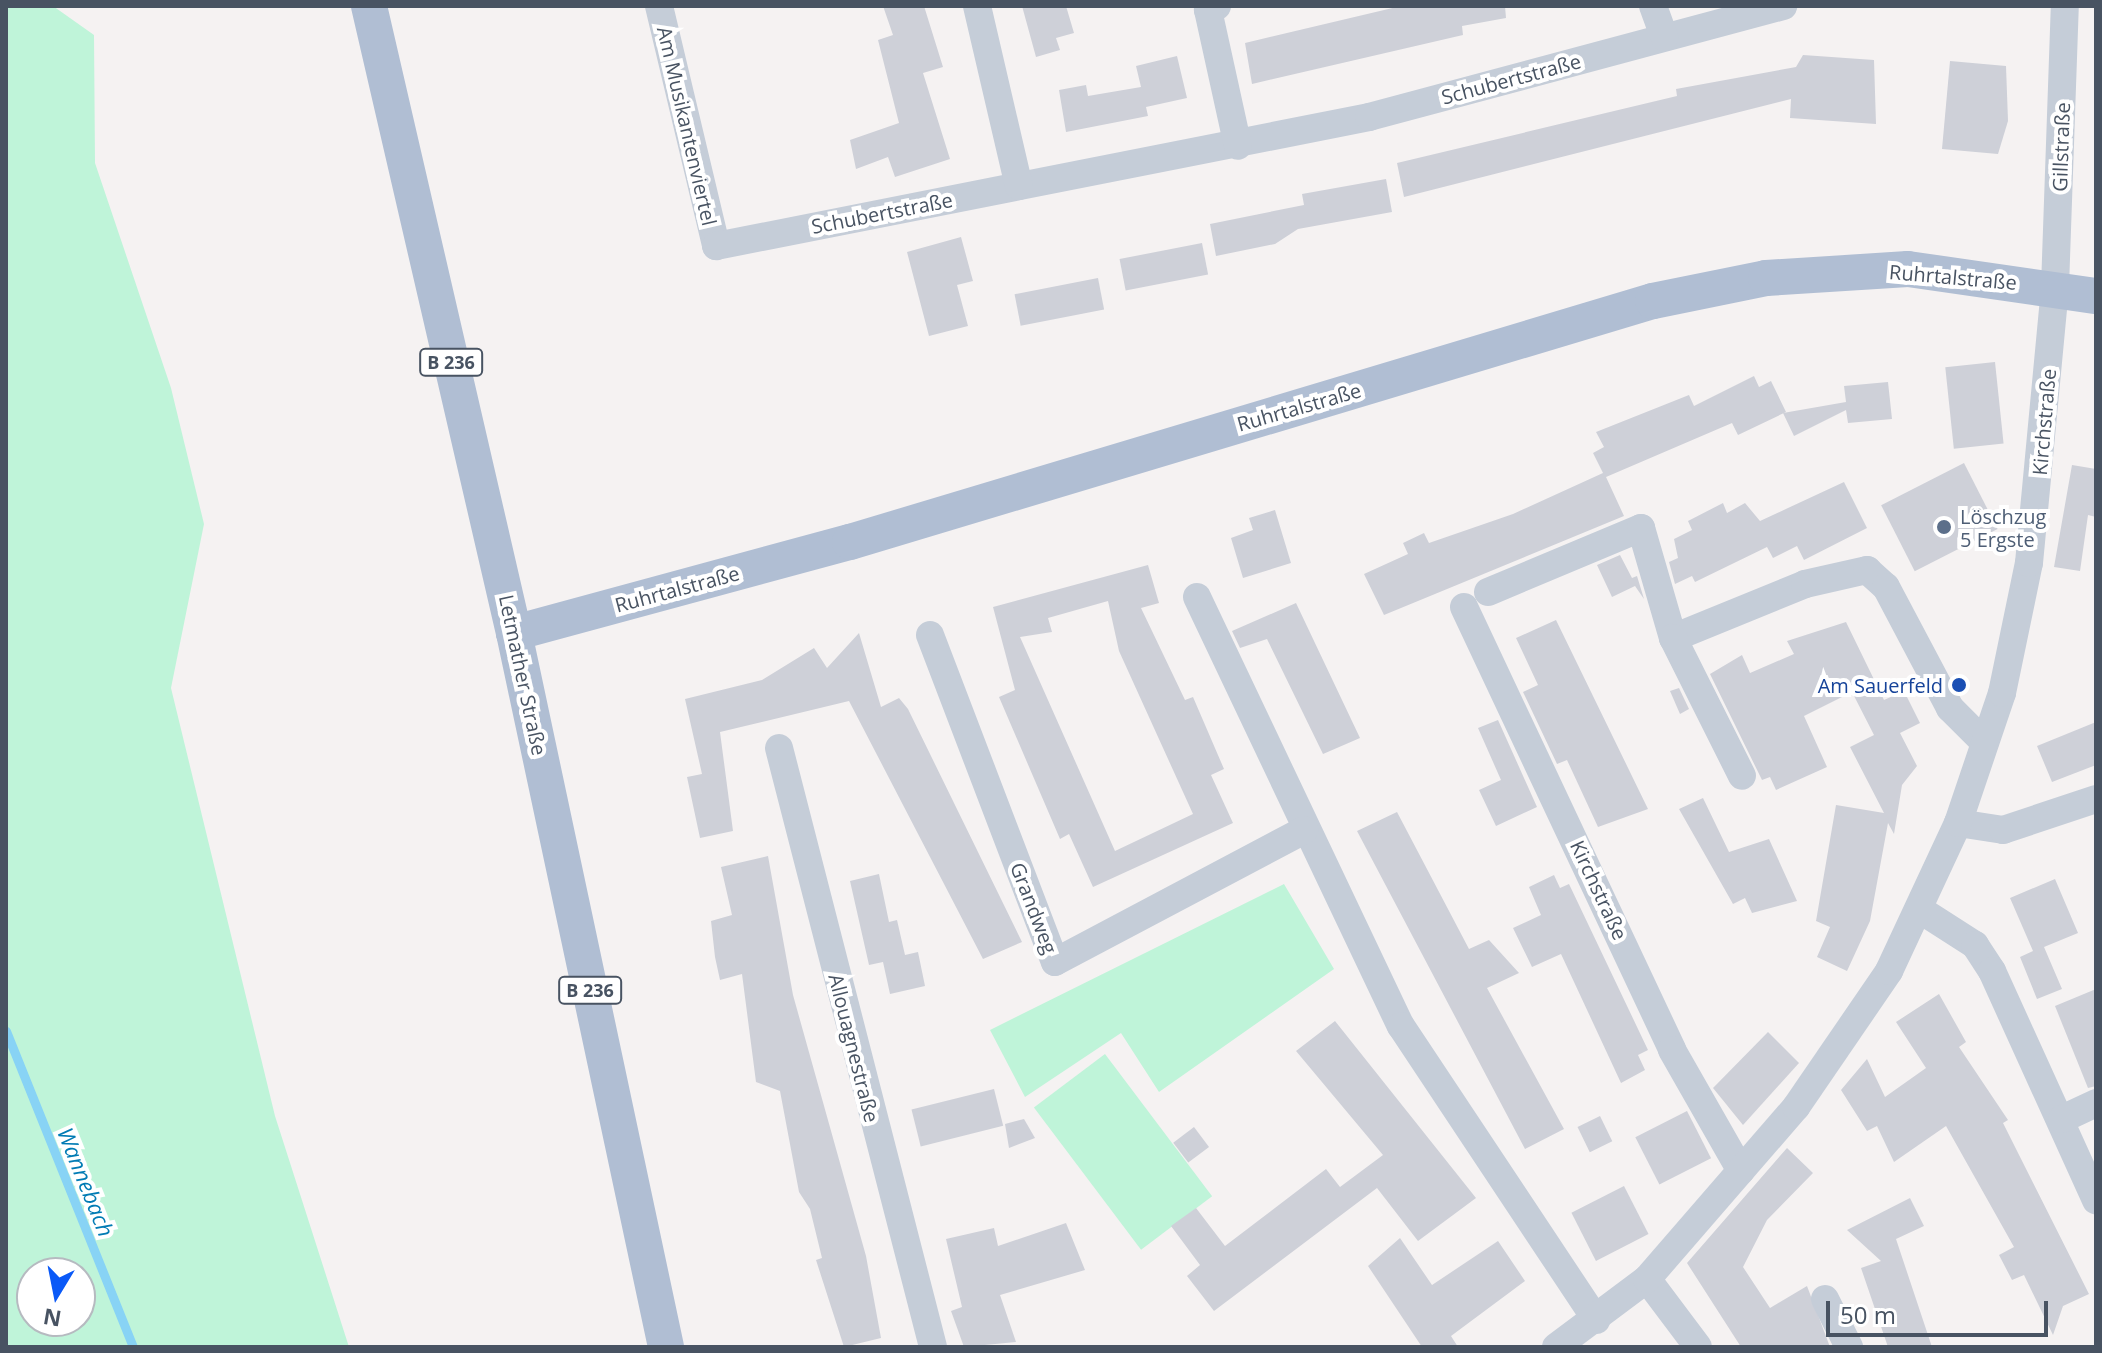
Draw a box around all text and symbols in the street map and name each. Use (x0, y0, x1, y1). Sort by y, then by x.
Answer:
street label: Am Musikantenviertel (652, 24, 722, 228)
street label: Schubertstraße (1439, 49, 1583, 109)
street label: Gillstraße (2047, 102, 2075, 192)
street label: Schubertstraße (809, 188, 955, 238)
street label: Ruhrtalstraße (1888, 259, 2018, 295)
road number: B 236 (419, 348, 483, 376)
street label: Kirchstraße (2027, 368, 2061, 476)
street label: Ruhrtalstraße (1234, 378, 1364, 436)
place label: Löschzug 5 Ergste (1960, 504, 2046, 551)
marker: Löschzug 5 Ergste (1935, 518, 1953, 536)
street label: Ruhrtalstraße (612, 561, 742, 617)
street label: Letmather Straße (494, 593, 552, 757)
place label: Am Sauerfeld (1818, 673, 1943, 697)
marker: Am Sauerfeld (1950, 676, 1968, 694)
street label: Kirchstraße (1566, 836, 1632, 944)
street label: Grandweg (1006, 859, 1062, 957)
street label: Allouagnestraße (824, 971, 884, 1125)
road number: B 236 (558, 976, 622, 1004)
water label: Wannebach (52, 1124, 120, 1240)
north arrow (16, 1257, 96, 1337)
scale bar (1830, 1285, 2052, 1335)
text: 50 m (1840, 1298, 1896, 1331)
text: N (41, 1302, 64, 1335)

